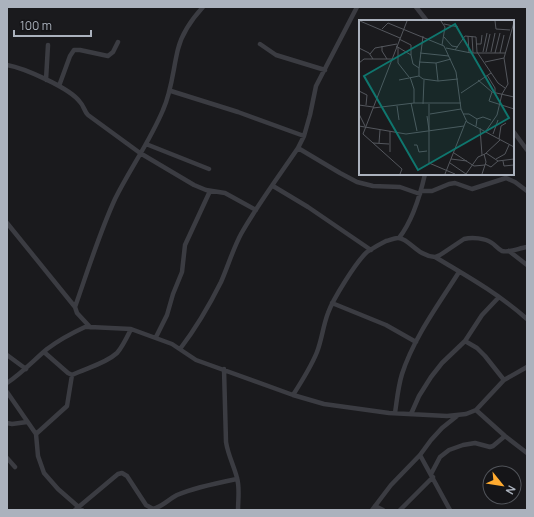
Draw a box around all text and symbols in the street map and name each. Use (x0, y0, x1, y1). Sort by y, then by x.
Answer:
scale bar (14, 12, 91, 38)
text: 100 m (20, 17, 52, 34)
inset map (359, 20, 514, 175)
north arrow (482, 465, 522, 505)
text: N (503, 483, 520, 498)

